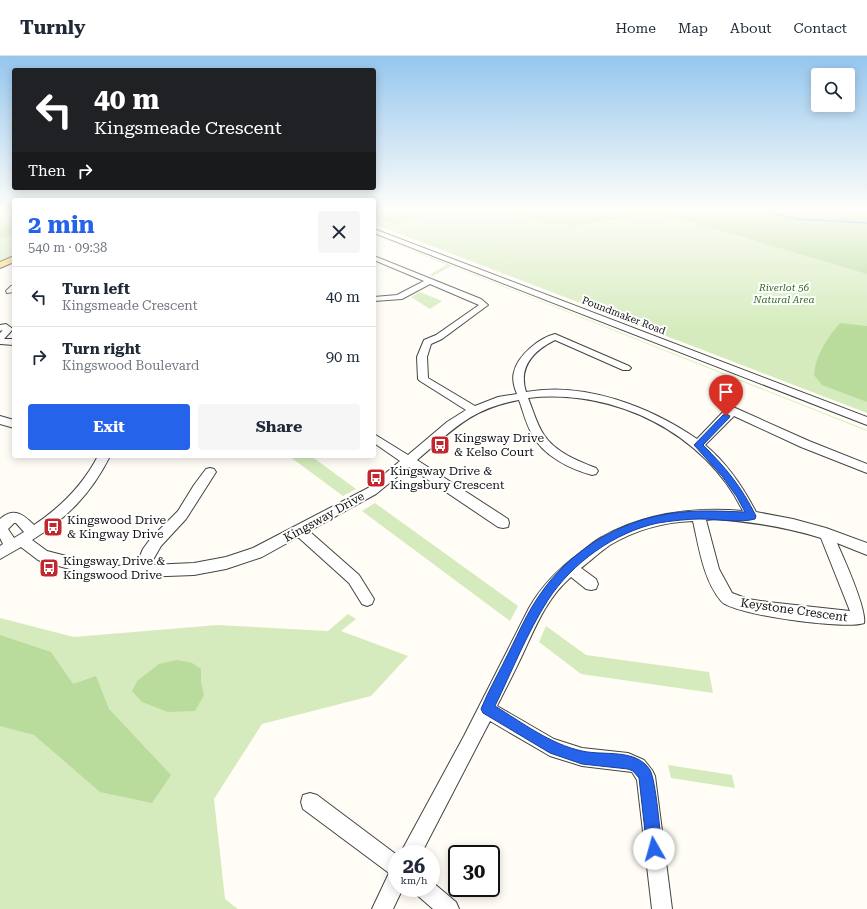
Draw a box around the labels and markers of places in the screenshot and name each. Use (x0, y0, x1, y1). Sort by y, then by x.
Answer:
pin (709, 375, 743, 416)
place label: Kingsway Drive & Kelso Court (454, 431, 545, 459)
bus stop icon: Kingsway Drive & Kelso Court (429, 434, 451, 456)
place label: Kingsway Drive & Kingsbury Crescent (390, 464, 505, 492)
bus stop icon: Kingsway Drive & Kingsbury Crescent (365, 467, 387, 489)
place label: Kingswood Drive & Kingway Drive (67, 513, 167, 541)
bus stop icon: Kingswood Drive & Kingway Drive (42, 516, 64, 538)
place label: Kingsway Drive & Kingswood Drive (63, 554, 165, 582)
bus stop icon: Kingsway Drive & Kingswood Drive (38, 557, 60, 579)

